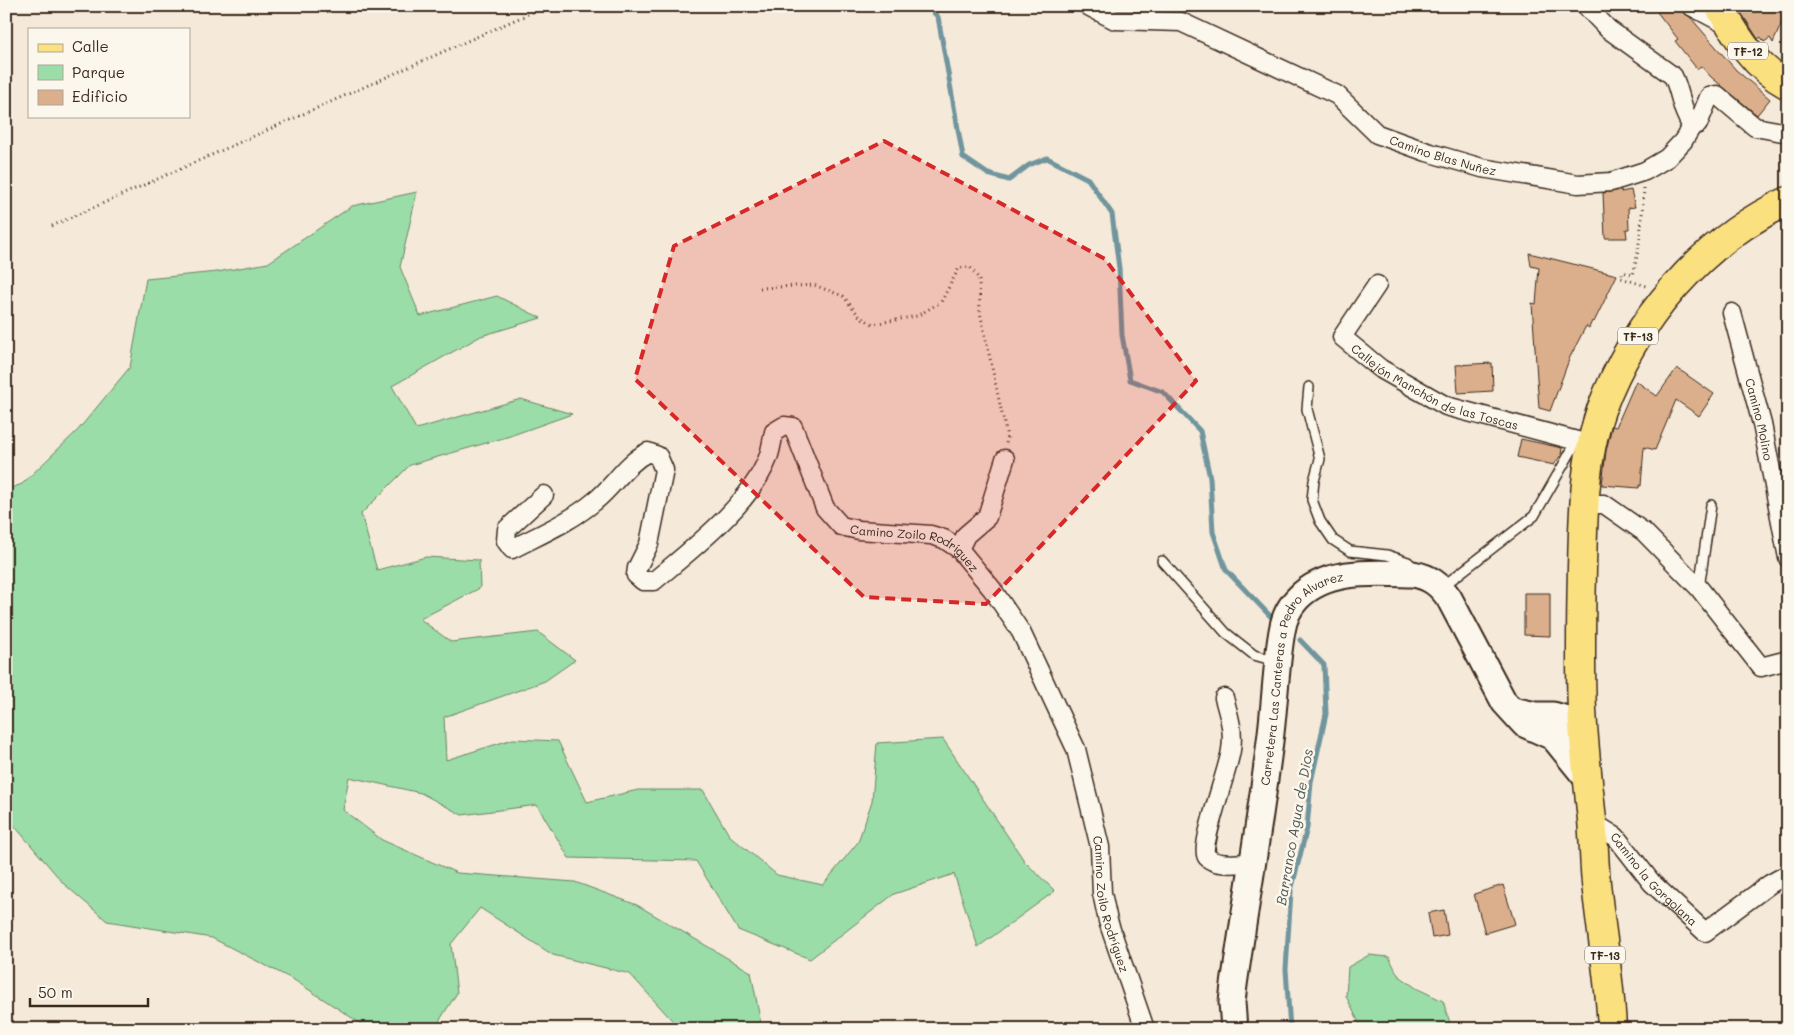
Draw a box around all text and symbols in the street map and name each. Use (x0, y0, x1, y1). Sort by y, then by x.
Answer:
legend (28, 28, 190, 118)
text: Calle (72, 36, 109, 56)
road number: TF-12 (1728, 42, 1768, 59)
text: Parque (72, 62, 125, 82)
text: Edificio (72, 86, 128, 106)
street label: Camino Blas Nuñez (1388, 131, 1498, 178)
road number: TF-13 (1618, 328, 1658, 344)
street label: Callejón Manchón de las Toscas (1348, 340, 1521, 433)
street label: Camino Molino (1742, 376, 1777, 462)
street label: Camino Zoilo Rodríguez (849, 520, 983, 575)
street label: Carretera Las Canteras a Pedro Alvarez (1256, 568, 1345, 787)
water label: Barranco Agua de Dios (1271, 747, 1317, 907)
street label: Camino la Gorgolana (1608, 828, 1701, 929)
street label: Camino Zoilo Rodríguez (1089, 834, 1133, 975)
road number: TF-13 (1585, 946, 1625, 964)
scale bar (30, 975, 148, 1007)
text: 50 m (38, 982, 73, 1002)

